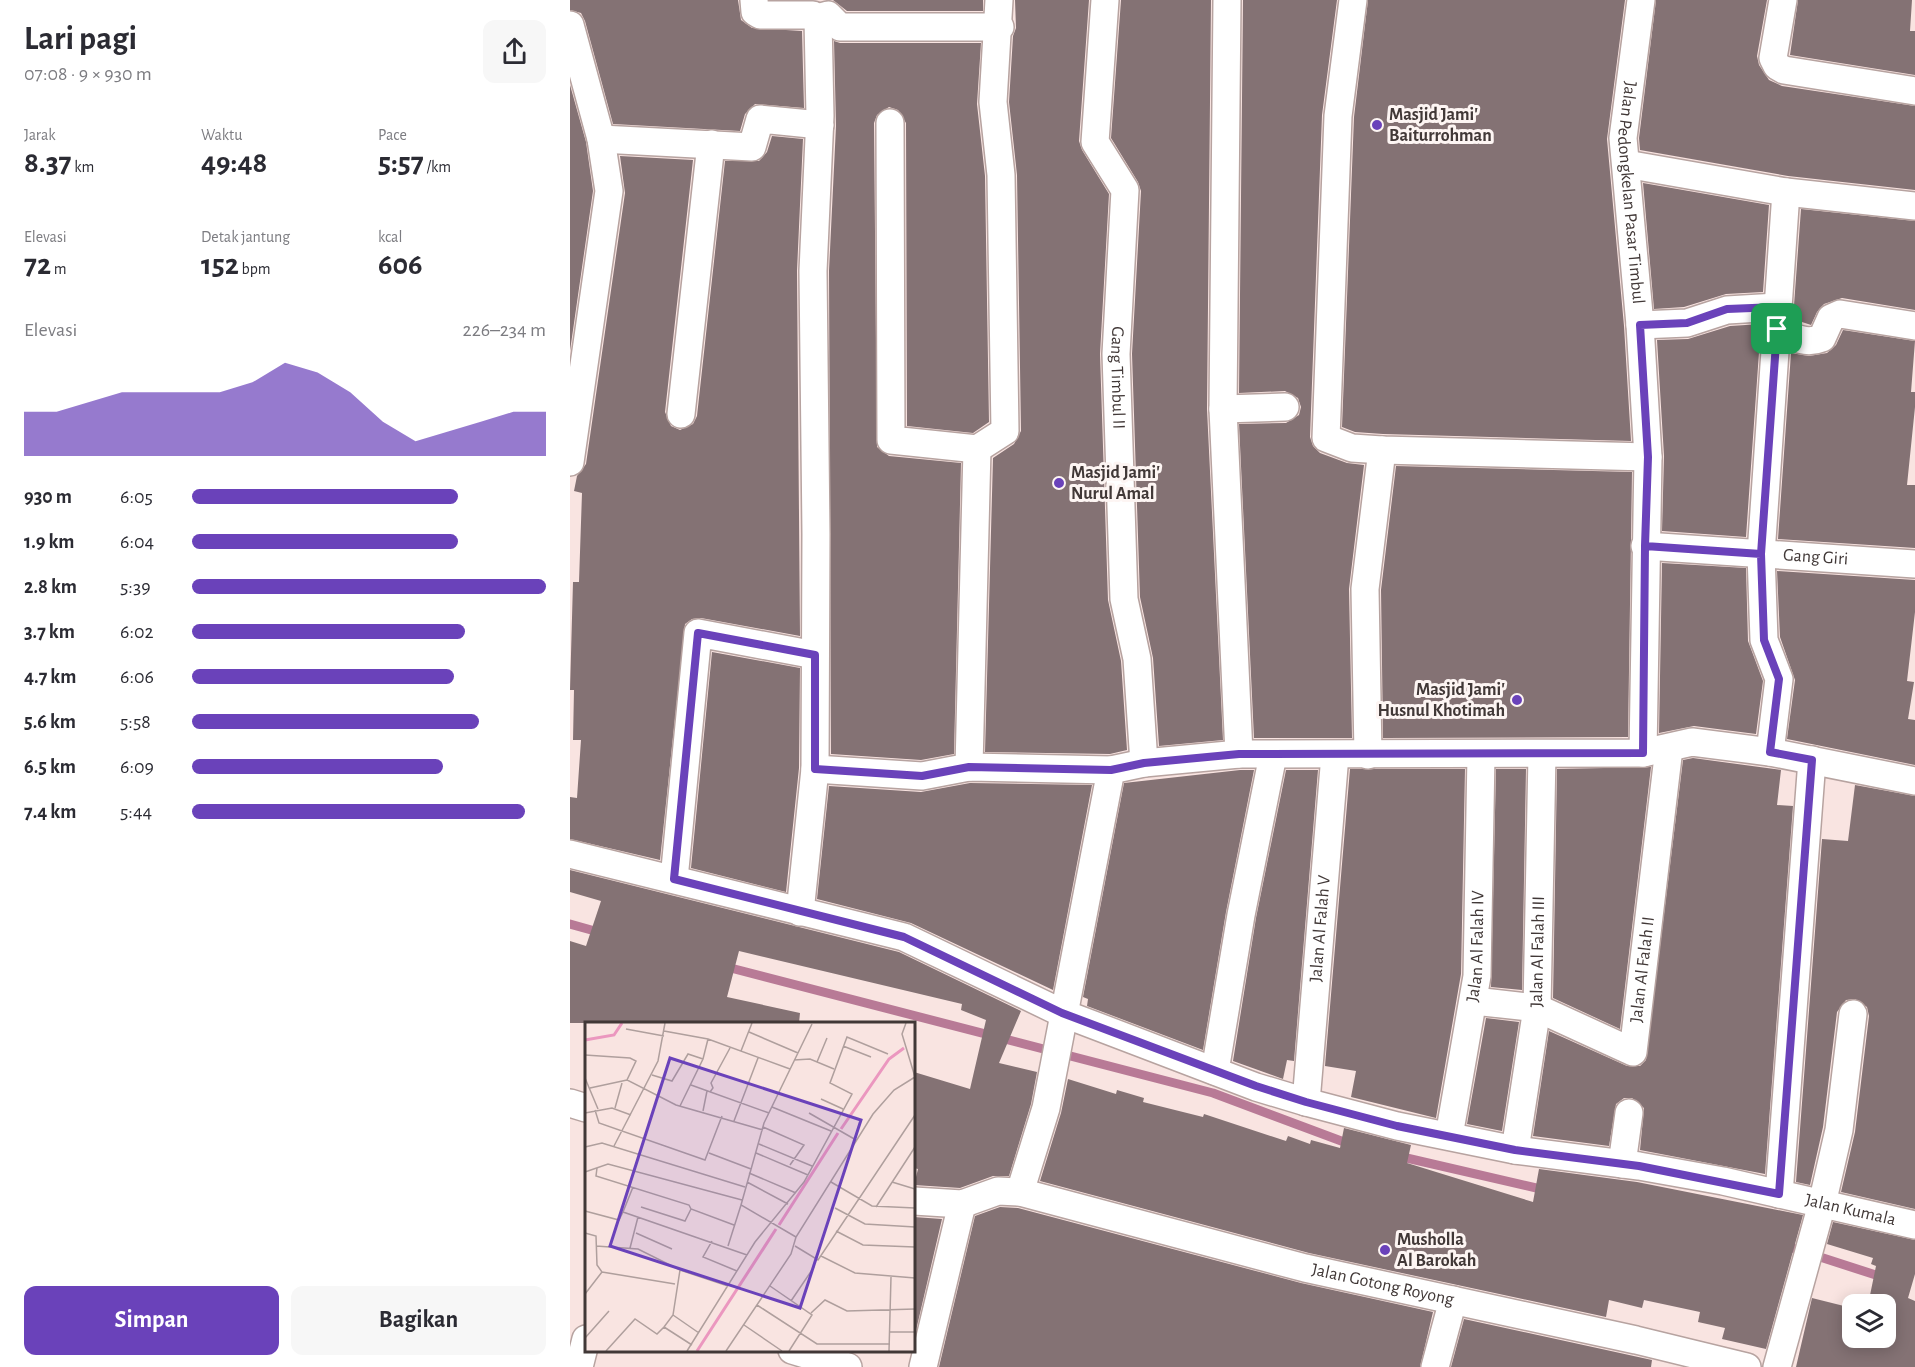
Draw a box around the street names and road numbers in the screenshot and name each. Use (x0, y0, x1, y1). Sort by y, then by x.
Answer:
street label: Jalan Pedongkelan Pasar Timbul (1614, 80, 1647, 305)
street label: Gang Timbul II (1107, 326, 1127, 430)
street label: Gang Giri (1783, 546, 1849, 569)
street label: Jalan Al Falah V (1307, 874, 1334, 983)
street label: Jalan Al Falah IV (1464, 890, 1488, 1003)
street label: Jalan Al Falah III (1528, 896, 1548, 1008)
street label: Jalan Al Falah II (1628, 916, 1658, 1024)
street label: Jalan Kumala (1803, 1191, 1898, 1229)
street label: Jalan Gotong Royong (1310, 1261, 1456, 1309)

